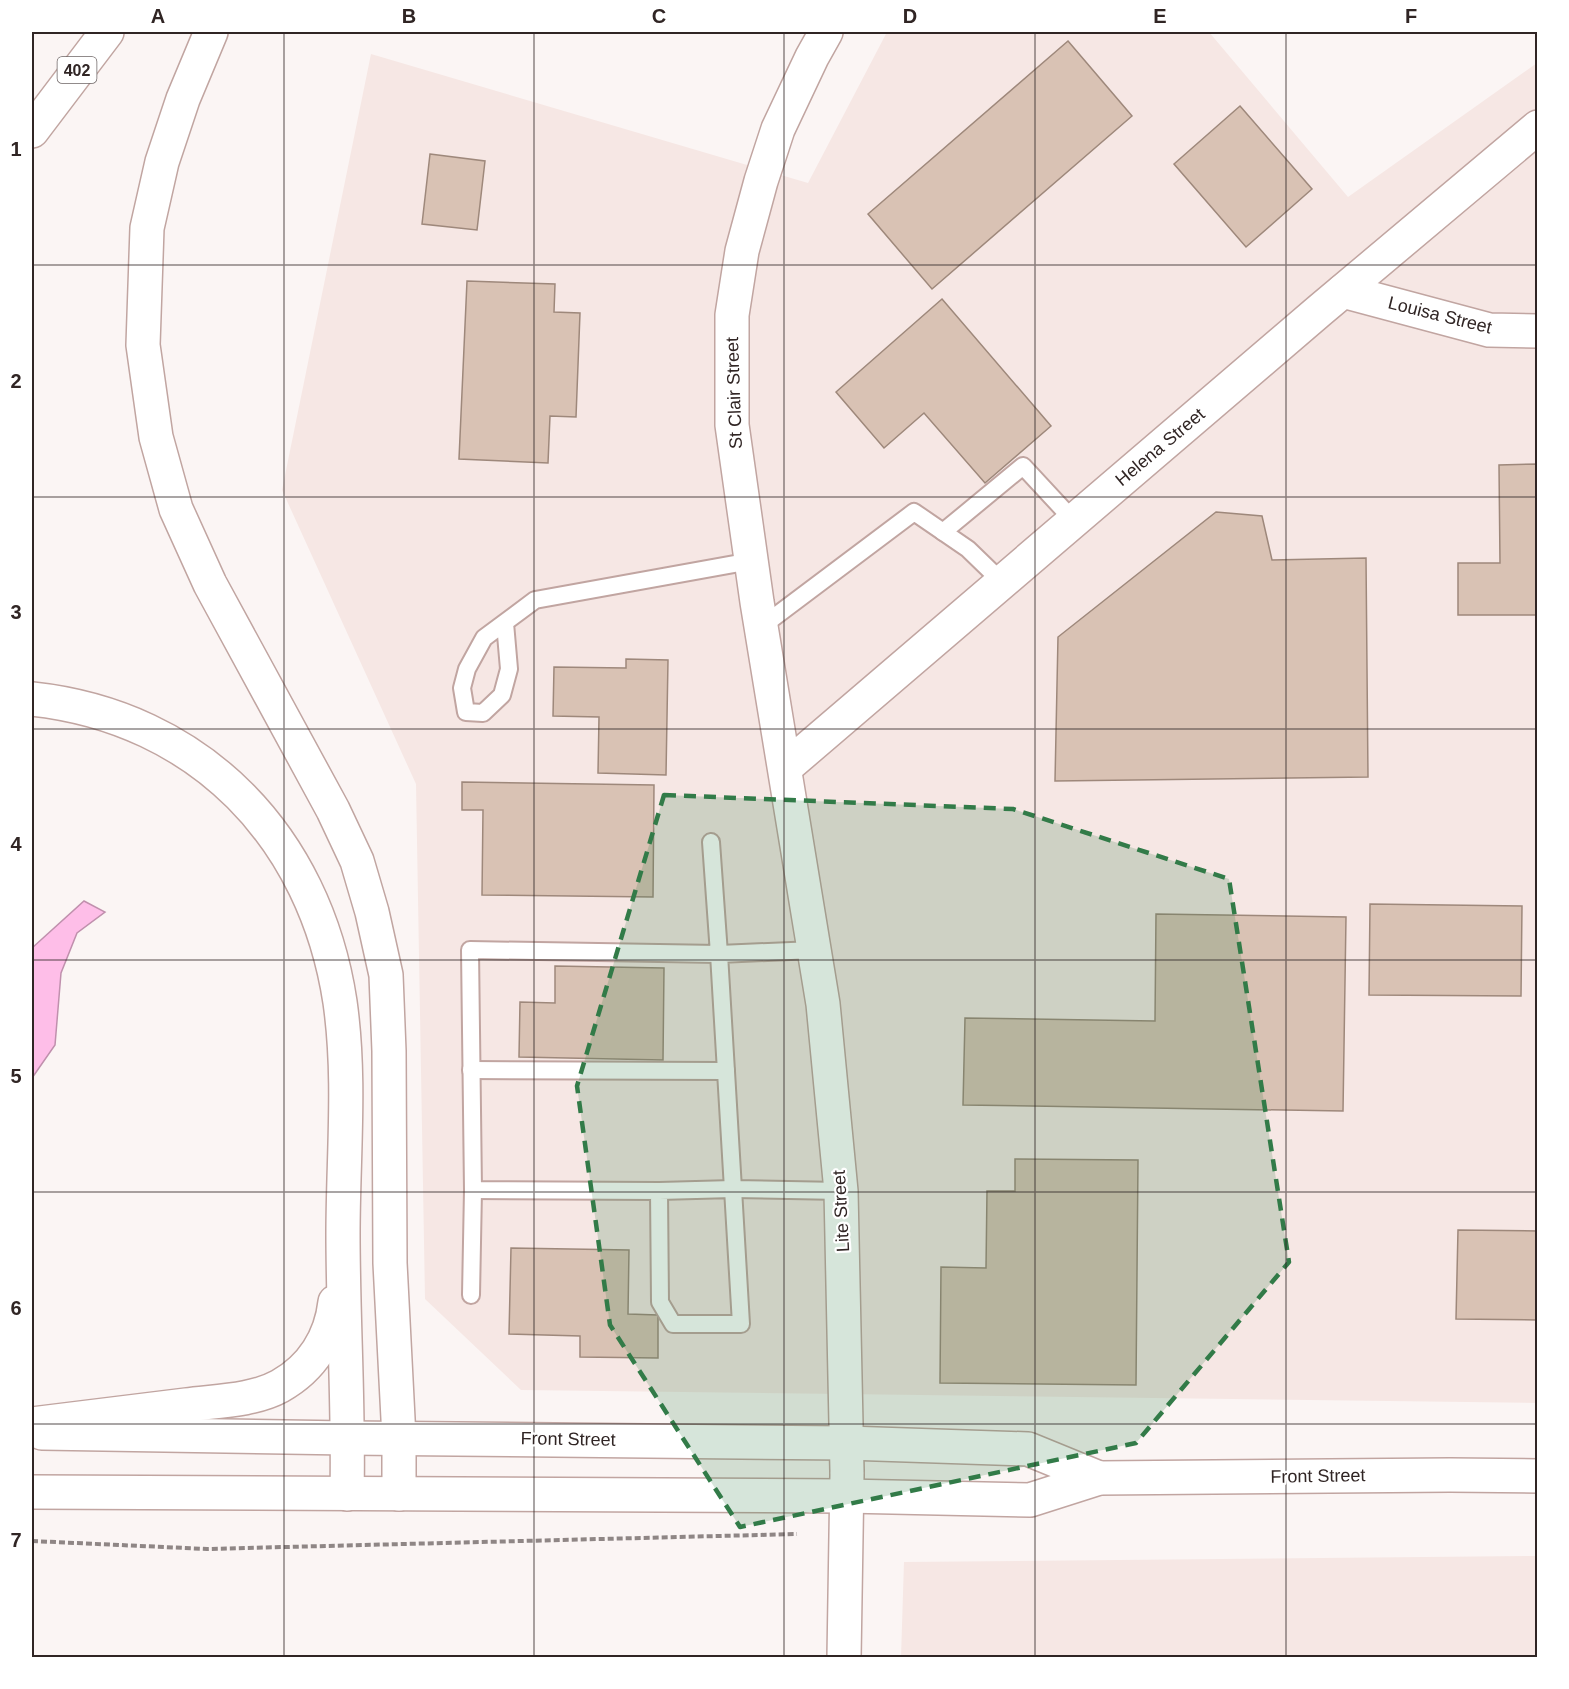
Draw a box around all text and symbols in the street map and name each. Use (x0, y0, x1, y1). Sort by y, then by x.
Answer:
text: A (151, 5, 165, 27)
text: B (402, 5, 416, 27)
text: C (652, 5, 666, 27)
text: D (903, 5, 917, 27)
text: E (1153, 5, 1167, 27)
text: F (1405, 5, 1417, 27)
road number: 402 (58, 57, 97, 83)
text: 1 (10, 138, 22, 160)
street label: Louisa Street (1386, 292, 1494, 338)
street label: St Clair Street (722, 337, 746, 449)
text: 2 (10, 370, 22, 392)
street label: Helena Street (1111, 404, 1209, 490)
text: 3 (10, 601, 22, 623)
text: 4 (10, 833, 22, 855)
text: 5 (10, 1065, 22, 1087)
street label: Lite Street (829, 1170, 853, 1252)
text: 6 (10, 1297, 22, 1319)
street label: Front Street (520, 1428, 616, 1450)
street label: Front Street (1270, 1465, 1366, 1487)
text: 7 (10, 1529, 22, 1551)

